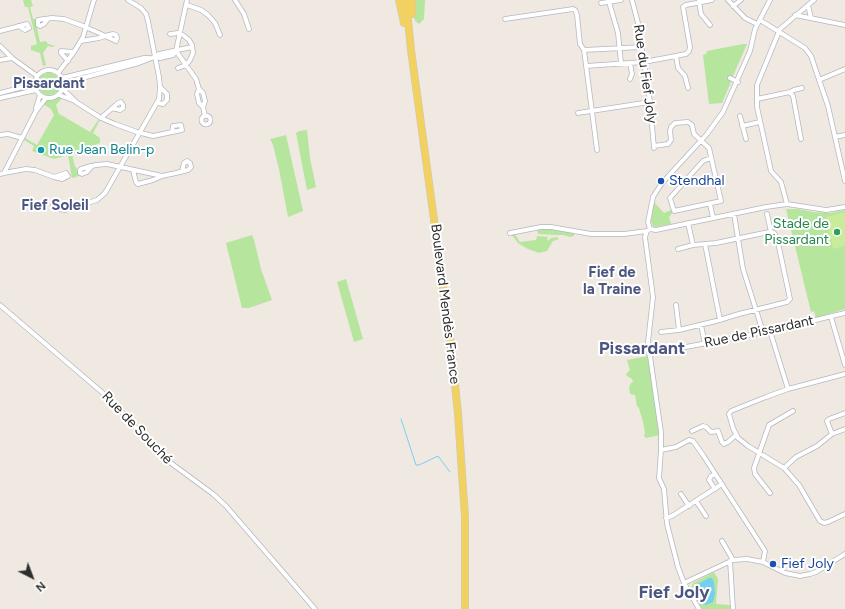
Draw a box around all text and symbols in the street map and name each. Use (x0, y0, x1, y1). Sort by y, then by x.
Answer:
street label: Rue du Fief Joly (630, 23, 660, 125)
district label: Pissardant (13, 75, 85, 93)
place label: Rue Jean Belin-p (49, 142, 154, 158)
marker: Rue Jean Belin-p (36, 145, 46, 155)
place label: Stendhal (669, 173, 725, 189)
marker: Stendhal (656, 176, 666, 186)
district label: Fief Soleil (21, 197, 89, 215)
place label: Stade de Pissardant (764, 216, 829, 248)
street label: Boulevard Mendès France (427, 223, 463, 385)
marker: Stade de Pissardant (832, 227, 842, 237)
district label: Fief de la Traine (583, 264, 641, 299)
street label: Rue de Pissardant (703, 312, 815, 352)
district label: Pissardant (599, 338, 685, 360)
street label: Rue de Souché (98, 388, 176, 468)
place label: Fief Joly (781, 556, 834, 572)
north arrow (12, 557, 52, 597)
marker: Fief Joly (768, 559, 778, 569)
text: N (33, 579, 48, 594)
district label: Fief Joly (638, 582, 710, 604)

